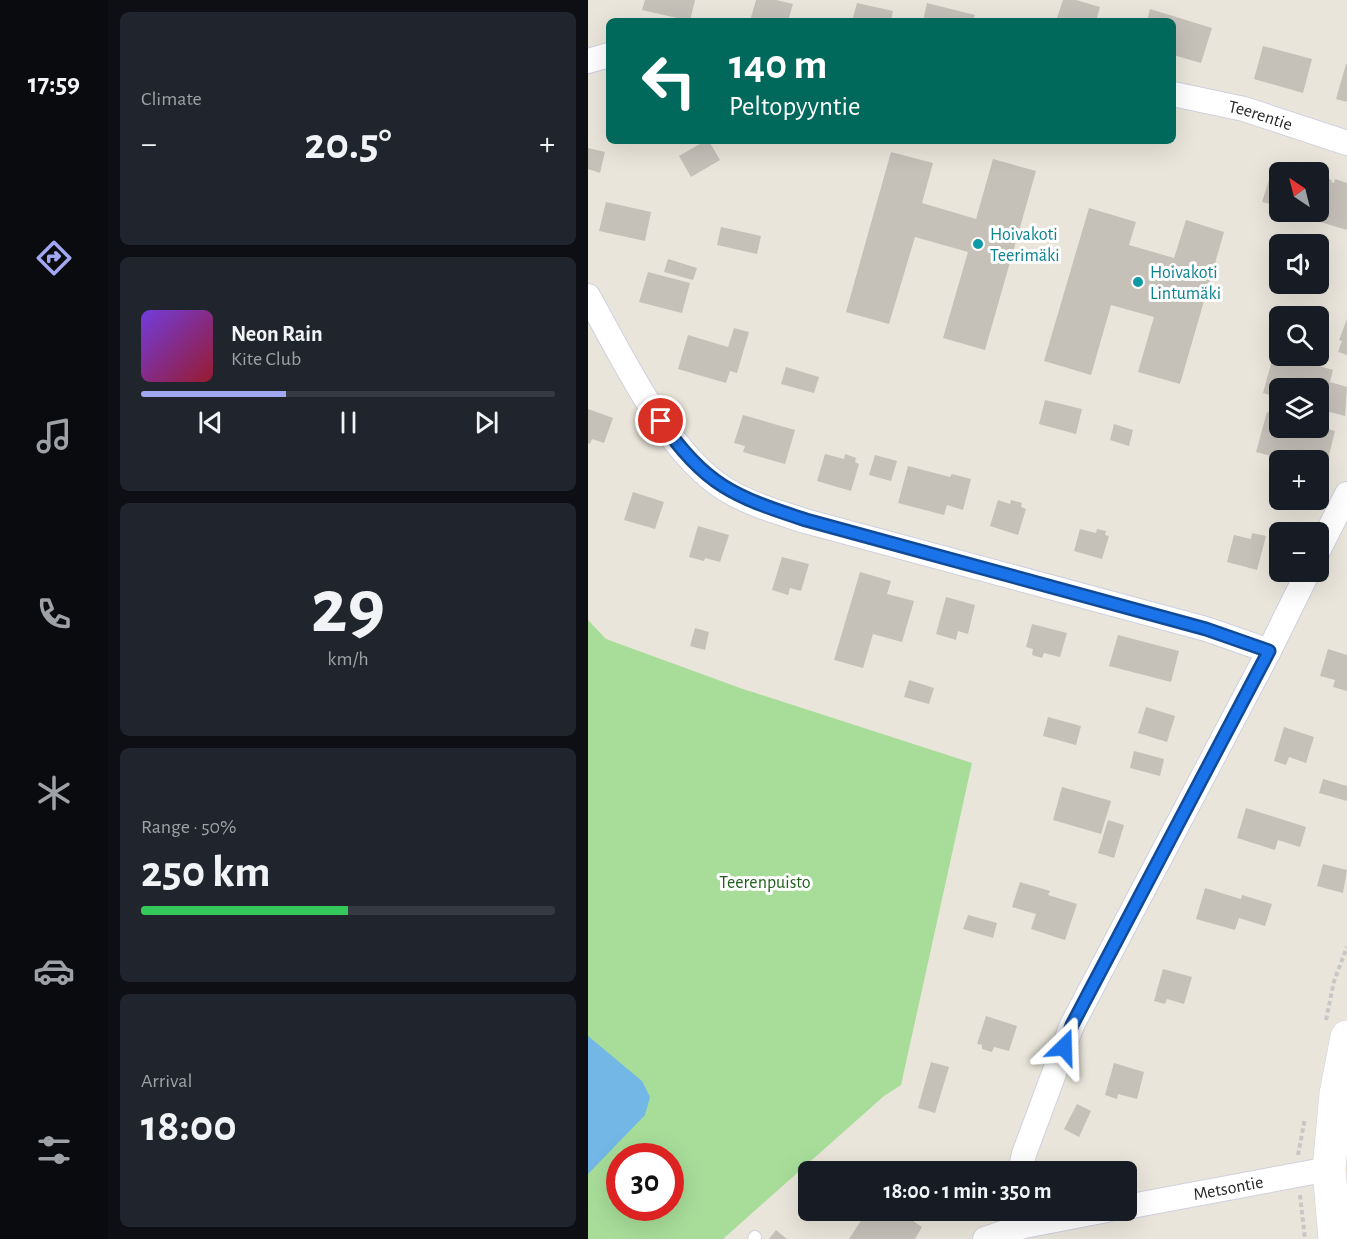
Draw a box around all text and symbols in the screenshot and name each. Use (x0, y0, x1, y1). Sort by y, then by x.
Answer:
icon: left (630, 42, 708, 120)
text: 140 m (729, 44, 827, 86)
text: 17:59 (28, 70, 80, 97)
text: Climate (141, 89, 202, 109)
text: Peltopyyntie (729, 93, 860, 120)
street label: Teerentie (1227, 98, 1294, 134)
text: 20.5° (304, 122, 392, 167)
text: − (141, 128, 157, 161)
text: + (539, 128, 555, 161)
north arrow (1269, 162, 1329, 222)
map controls (1269, 162, 1329, 582)
place label: Hoivakoti Teerimäki (990, 226, 1060, 265)
button: sound (1269, 234, 1329, 294)
icon: directions (33, 237, 75, 279)
marker: Hoivakoti Teerimäki (971, 237, 985, 251)
place label: Hoivakoti Lintumäki (1150, 264, 1221, 303)
marker: Hoivakoti Lintumäki (1131, 275, 1145, 289)
button: search (1269, 306, 1329, 366)
text: Neon Rain (231, 323, 323, 345)
text: Kite Club (231, 349, 301, 369)
button: layers (1269, 378, 1329, 438)
pin (635, 395, 686, 446)
icon: arrive (644, 404, 677, 437)
icon: previous (194, 406, 227, 439)
icon: pause (332, 406, 365, 439)
icon: next (470, 406, 503, 439)
icon: music (33, 415, 75, 457)
button: + (1269, 450, 1329, 510)
button: − (1269, 522, 1329, 582)
text: 29 (311, 569, 385, 647)
icon: phone (33, 593, 75, 635)
text: km/h (327, 649, 369, 669)
icon: climate (33, 772, 75, 814)
text: Range · 50% (141, 817, 237, 837)
text: 250 km (141, 850, 270, 895)
park label: Teerenpuisto (719, 874, 811, 892)
icon: car (33, 950, 75, 992)
position arrow (1032, 1015, 1096, 1079)
text: Arrival (141, 1071, 192, 1091)
text: 18:00 (141, 1104, 237, 1149)
icon: filters (33, 1129, 75, 1171)
speed limit sign: 30 (606, 1143, 684, 1221)
street label: Metsontie (1192, 1173, 1265, 1204)
text: 18:00 · 1 min · 350 m (884, 1180, 1052, 1202)

